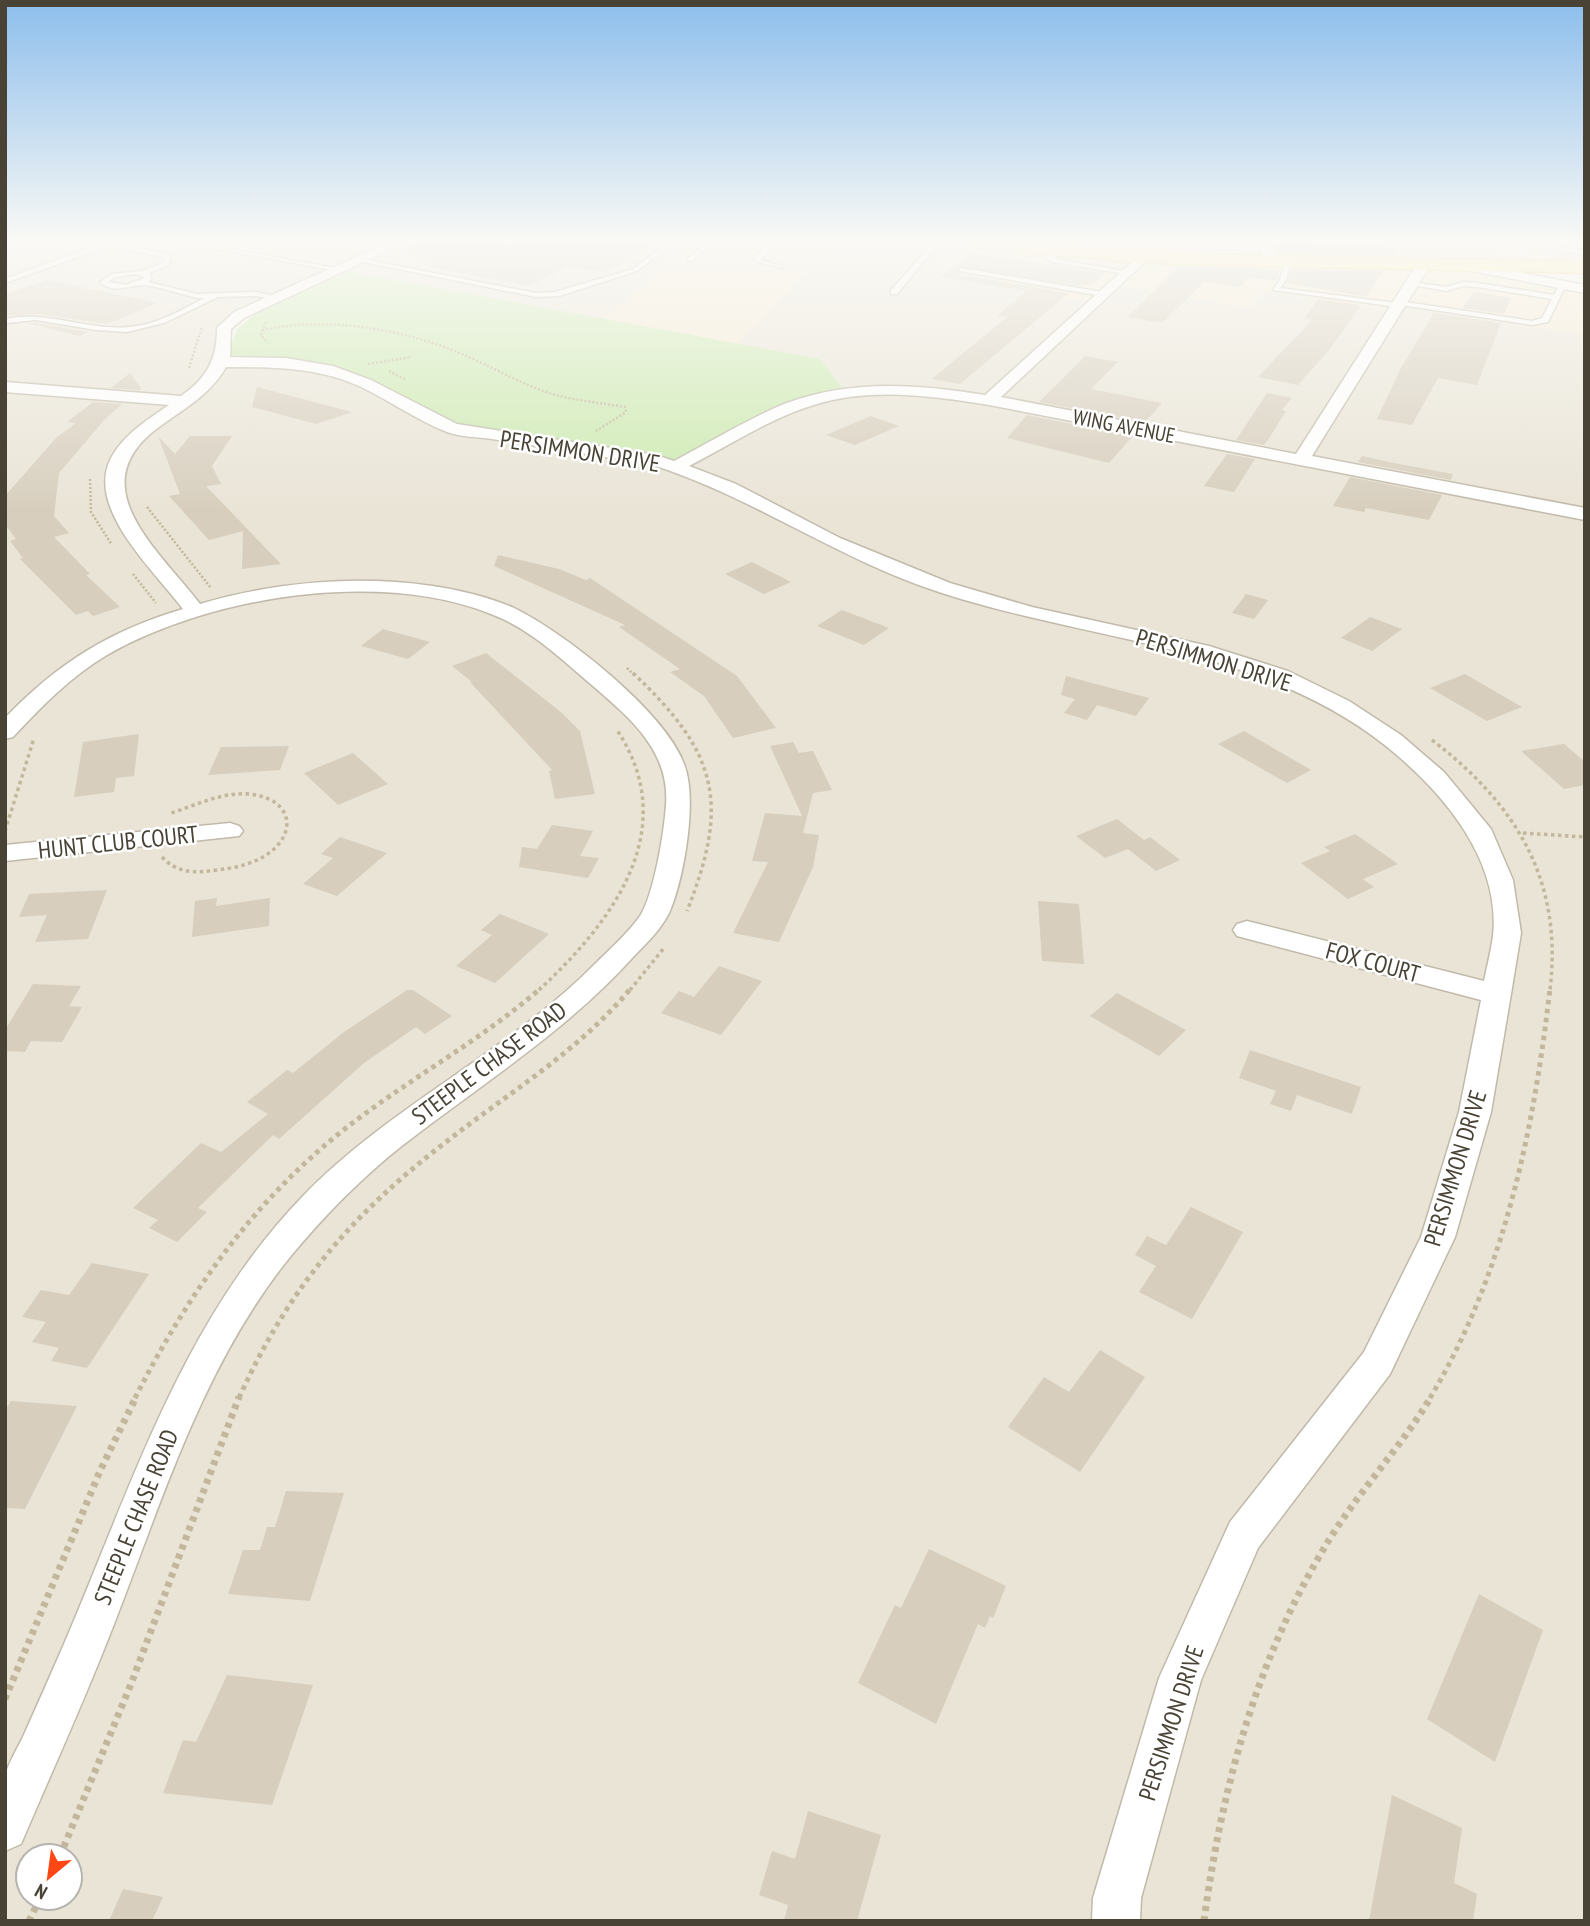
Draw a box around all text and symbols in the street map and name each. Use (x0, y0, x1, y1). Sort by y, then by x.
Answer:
street label: WING AVENUE (1071, 403, 1177, 449)
street label: PERSIMMON DRIVE (498, 423, 662, 479)
street label: PERSIMMON DRIVE (1132, 622, 1296, 698)
street label: HUNT CLUB COURT (37, 818, 200, 866)
street label: FOX COURT (1322, 935, 1424, 990)
street label: STEEPLE CHASE ROAD (405, 995, 573, 1131)
street label: PERSIMMON DRIVE (1417, 1086, 1493, 1250)
street label: STEEPLE CHASE ROAD (87, 1425, 185, 1609)
street label: PERSIMMON DRIVE (1131, 1641, 1211, 1805)
north arrow (14, 1842, 84, 1912)
text: N (30, 1879, 51, 1905)

